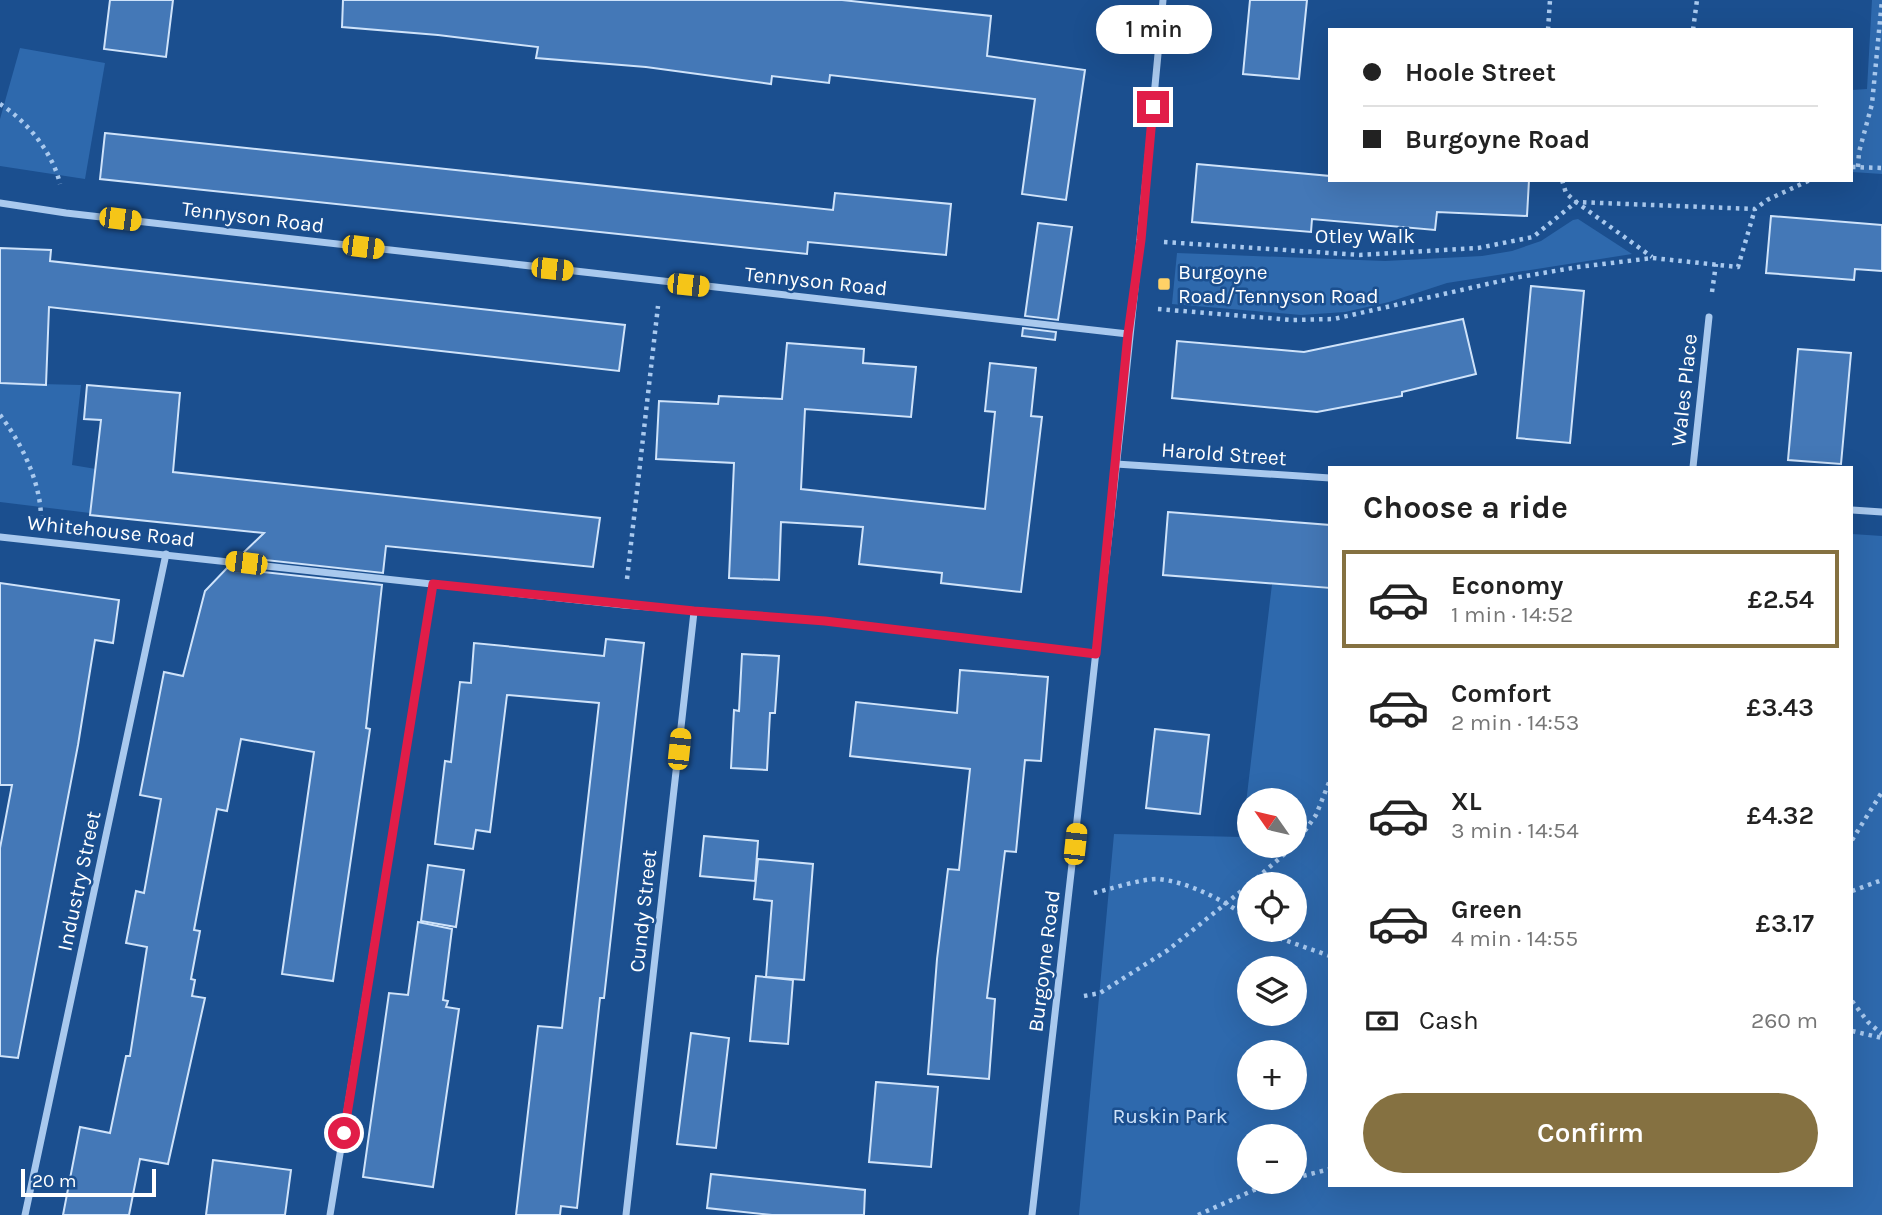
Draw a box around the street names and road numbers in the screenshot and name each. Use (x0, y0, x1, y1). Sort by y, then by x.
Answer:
street label: Tennyson Road (180, 196, 326, 238)
street label: Otley Walk (1315, 224, 1415, 248)
street label: Tennyson Road (743, 262, 889, 300)
street label: Wales Place (1666, 333, 1702, 447)
street label: Harold Street (1161, 438, 1288, 470)
street label: Whitehouse Road (26, 510, 196, 552)
street label: Industry Street (52, 809, 106, 953)
street label: Cundy Street (625, 848, 661, 973)
street label: Burgoyne Road (1023, 889, 1065, 1033)

